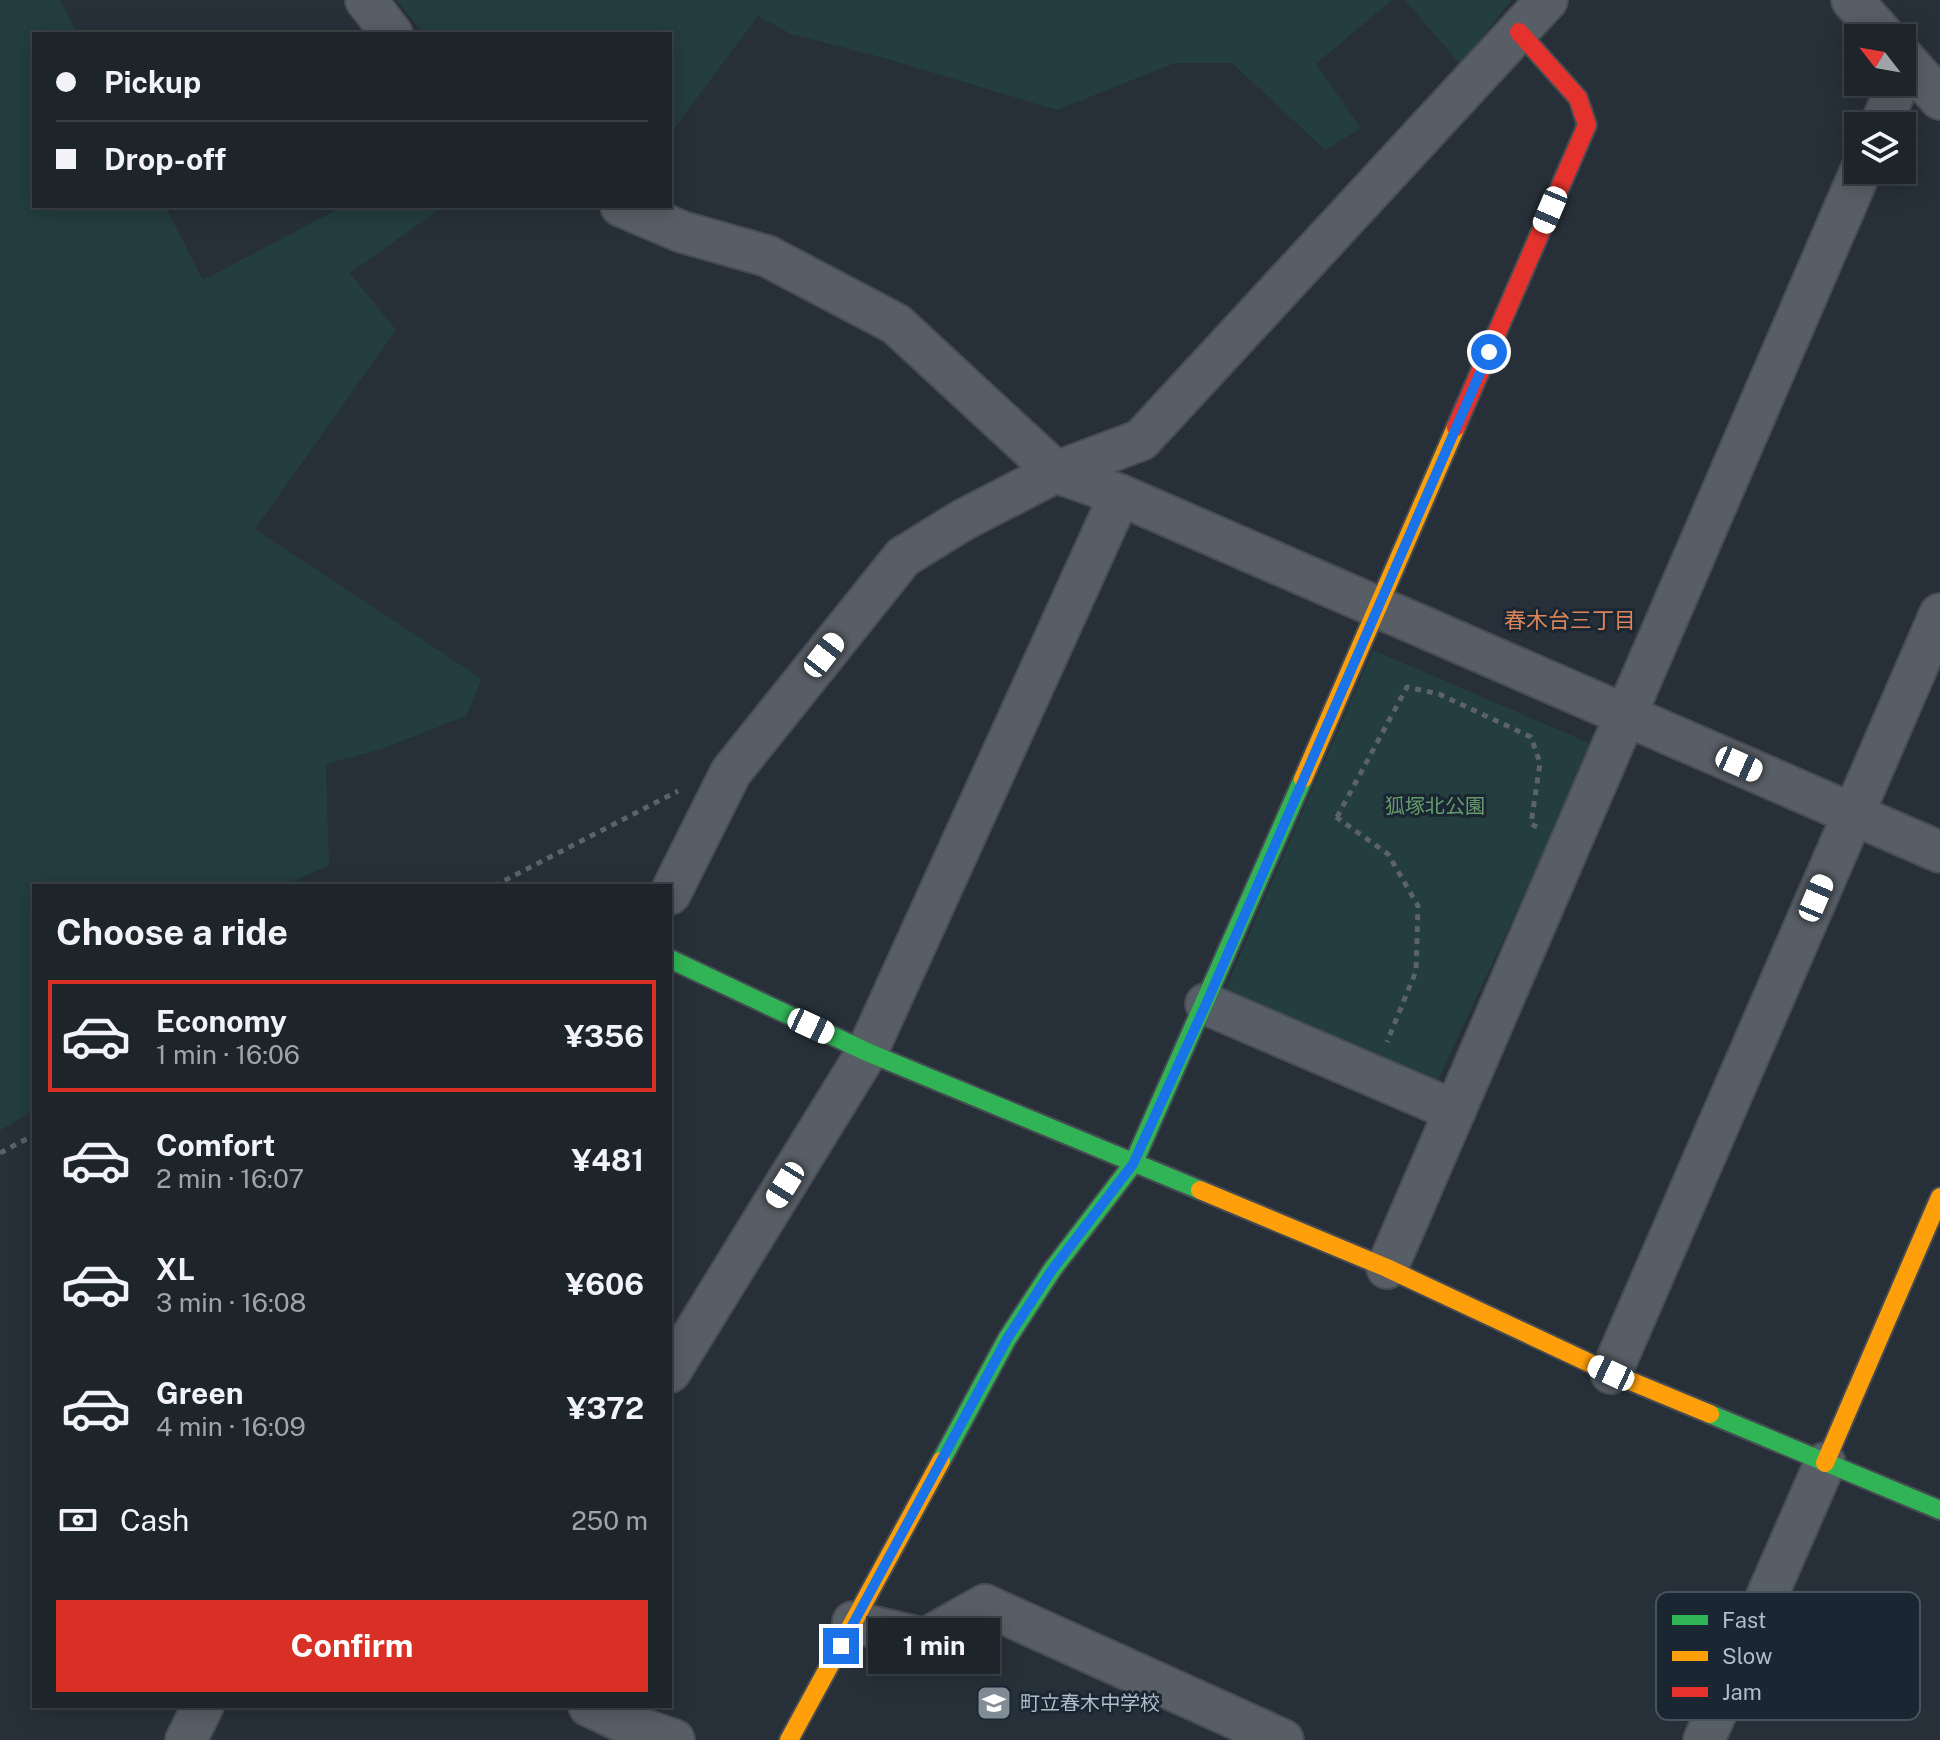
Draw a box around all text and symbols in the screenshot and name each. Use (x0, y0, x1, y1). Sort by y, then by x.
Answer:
north arrow (1844, 24, 1916, 96)
map controls (1844, 24, 1916, 184)
text: Pickup (104, 64, 201, 100)
button: layers (1844, 112, 1916, 184)
text: Drop-off (104, 141, 226, 177)
car (1530, 183, 1570, 237)
route start (1471, 334, 1507, 370)
district label: 春木台三丁目 (1504, 607, 1636, 633)
car (800, 629, 848, 681)
car (1712, 743, 1766, 785)
park label: 狐塚北公園 (1385, 794, 1485, 818)
car (1796, 871, 1836, 925)
text: Choose a ride (56, 911, 288, 953)
icon: car (60, 1000, 132, 1072)
text: Economy (156, 1003, 287, 1039)
car (784, 1005, 838, 1047)
text: ¥356 (564, 1018, 644, 1054)
text: 1 min · 16:06 (156, 1039, 300, 1070)
icon: car (60, 1124, 132, 1196)
text: Comfort (156, 1127, 275, 1163)
text: ¥481 (572, 1142, 644, 1178)
car (762, 1158, 808, 1212)
text: 2 min · 16:07 (156, 1163, 304, 1194)
icon: car (60, 1248, 132, 1320)
text: XL (156, 1251, 195, 1287)
text: ¥606 (565, 1266, 644, 1302)
text: 3 min · 16:08 (156, 1287, 306, 1318)
car (1584, 1352, 1638, 1394)
icon: car (60, 1372, 132, 1444)
text: Green (156, 1375, 243, 1411)
text: ¥372 (567, 1390, 644, 1426)
text: 4 min · 16:09 (156, 1411, 306, 1442)
icon: cash (56, 1498, 100, 1542)
text: Cash (120, 1502, 189, 1538)
text: 250 m (571, 1505, 648, 1536)
legend (1656, 1592, 1920, 1720)
button: Confirm (56, 1600, 648, 1692)
text: Fast (1722, 1607, 1766, 1633)
callout: 1 min (869, 1618, 1001, 1674)
route end (823, 1628, 859, 1664)
text: 1 min (903, 1630, 965, 1661)
text: Slow (1722, 1643, 1772, 1669)
text: Jam (1722, 1679, 1762, 1705)
school or university icon: 町立春木中学校 (975, 1684, 1013, 1722)
place label: 町立春木中学校 (1020, 1691, 1160, 1715)

